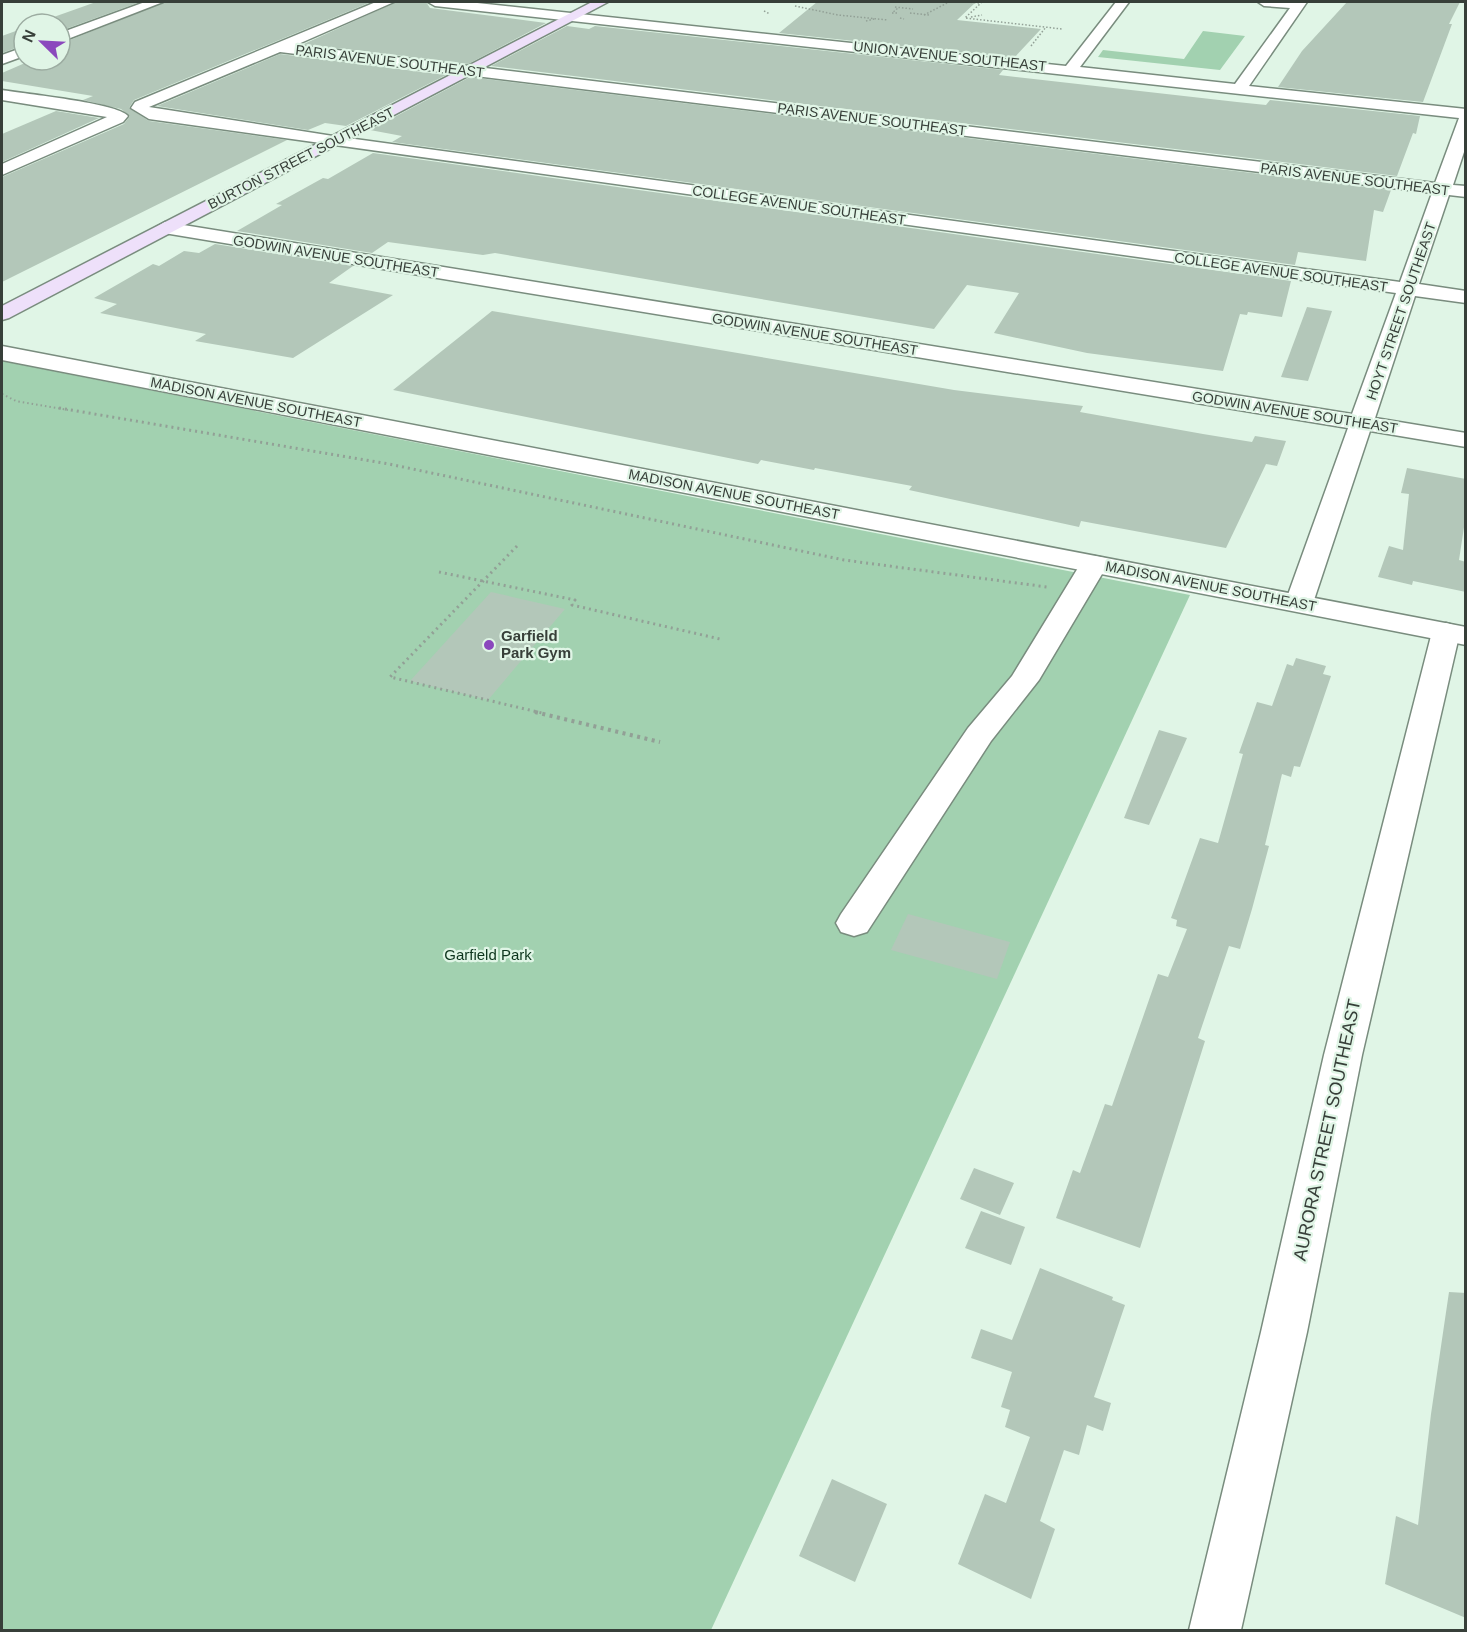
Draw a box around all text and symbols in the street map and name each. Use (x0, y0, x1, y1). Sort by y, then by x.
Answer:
north arrow (12, 12, 72, 72)
text: N (19, 27, 39, 45)
street label: UNION AVENUE SOUTHEAST (853, 38, 1048, 74)
street label: PARIS AVENUE SOUTHEAST (295, 41, 486, 81)
street label: PARIS AVENUE SOUTHEAST (777, 99, 968, 139)
street label: BURTON STREET SOUTHEAST (205, 104, 397, 212)
street label: PARIS AVENUE SOUTHEAST (1260, 159, 1451, 199)
street label: COLLEGE AVENUE SOUTHEAST (691, 182, 907, 228)
street label: HOYT STREET SOUTHEAST (1363, 220, 1439, 402)
street label: GODWIN AVENUE SOUTHEAST (232, 232, 441, 280)
street label: COLLEGE AVENUE SOUTHEAST (1173, 249, 1389, 295)
street label: GODWIN AVENUE SOUTHEAST (711, 310, 920, 358)
street label: MADISON AVENUE SOUTHEAST (149, 374, 363, 430)
street label: GODWIN AVENUE SOUTHEAST (1191, 388, 1400, 436)
street label: MADISON AVENUE SOUTHEAST (627, 466, 841, 522)
street label: MADISON AVENUE SOUTHEAST (1104, 558, 1318, 614)
place label: Garfield Park Gym (501, 627, 571, 661)
marker: Garfield Park Gym (482, 638, 496, 652)
park label: Garfield Park (444, 946, 532, 963)
street label: AURORA STREET SOUTHEAST (1289, 997, 1365, 1263)

